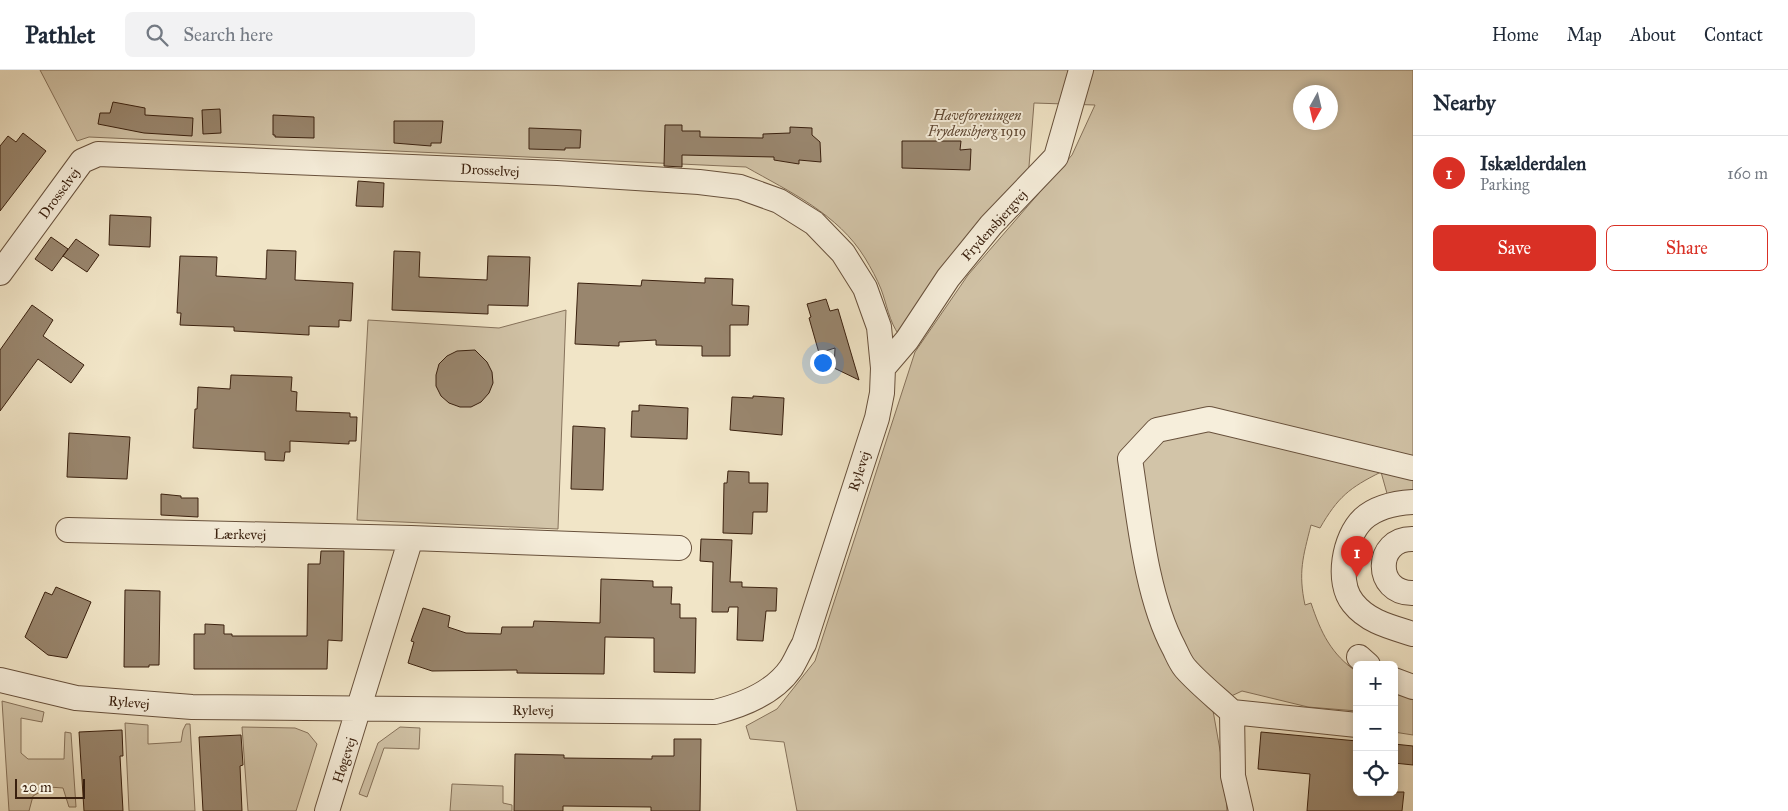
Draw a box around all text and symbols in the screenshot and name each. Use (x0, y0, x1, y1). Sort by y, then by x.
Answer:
search box (125, 12, 475, 57)
text: Pathlet (25, 20, 95, 50)
icon: search (143, 21, 171, 49)
text: Search here (183, 23, 273, 46)
text: Home (1492, 24, 1539, 46)
text: Map (1567, 24, 1602, 46)
text: About (1630, 24, 1676, 46)
text: Contact (1704, 24, 1763, 46)
north arrow (1293, 85, 1338, 130)
text: Nearby (1433, 90, 1496, 116)
park label: Haveforeningen Frydensbjerg 1919 (927, 107, 1026, 140)
text: Iskælderdalen (1480, 152, 1586, 175)
street label: Drosselvej (460, 160, 520, 181)
street label: Drosselvej (35, 164, 84, 222)
text: 1 (1446, 164, 1452, 183)
text: 160 m (1727, 164, 1768, 183)
text: Parking (1480, 175, 1529, 194)
street label: Frydensbjergvej (958, 186, 1031, 264)
button: Save (1433, 225, 1596, 271)
button: Share (1606, 225, 1768, 271)
your location (810, 350, 836, 376)
street label: Rylevej (845, 449, 874, 493)
street label: Lærkevej (214, 526, 266, 543)
pin: 1 (1341, 536, 1373, 577)
map controls (1353, 661, 1398, 796)
button: + (1353, 661, 1398, 706)
street label: Rylevej (108, 692, 150, 713)
street label: Rylevej (512, 702, 554, 719)
button: − (1353, 706, 1398, 751)
street label: Høgevej (329, 735, 360, 785)
button: locate (1353, 751, 1398, 796)
scale bar (15, 776, 85, 799)
text: 20 m (22, 779, 52, 796)

